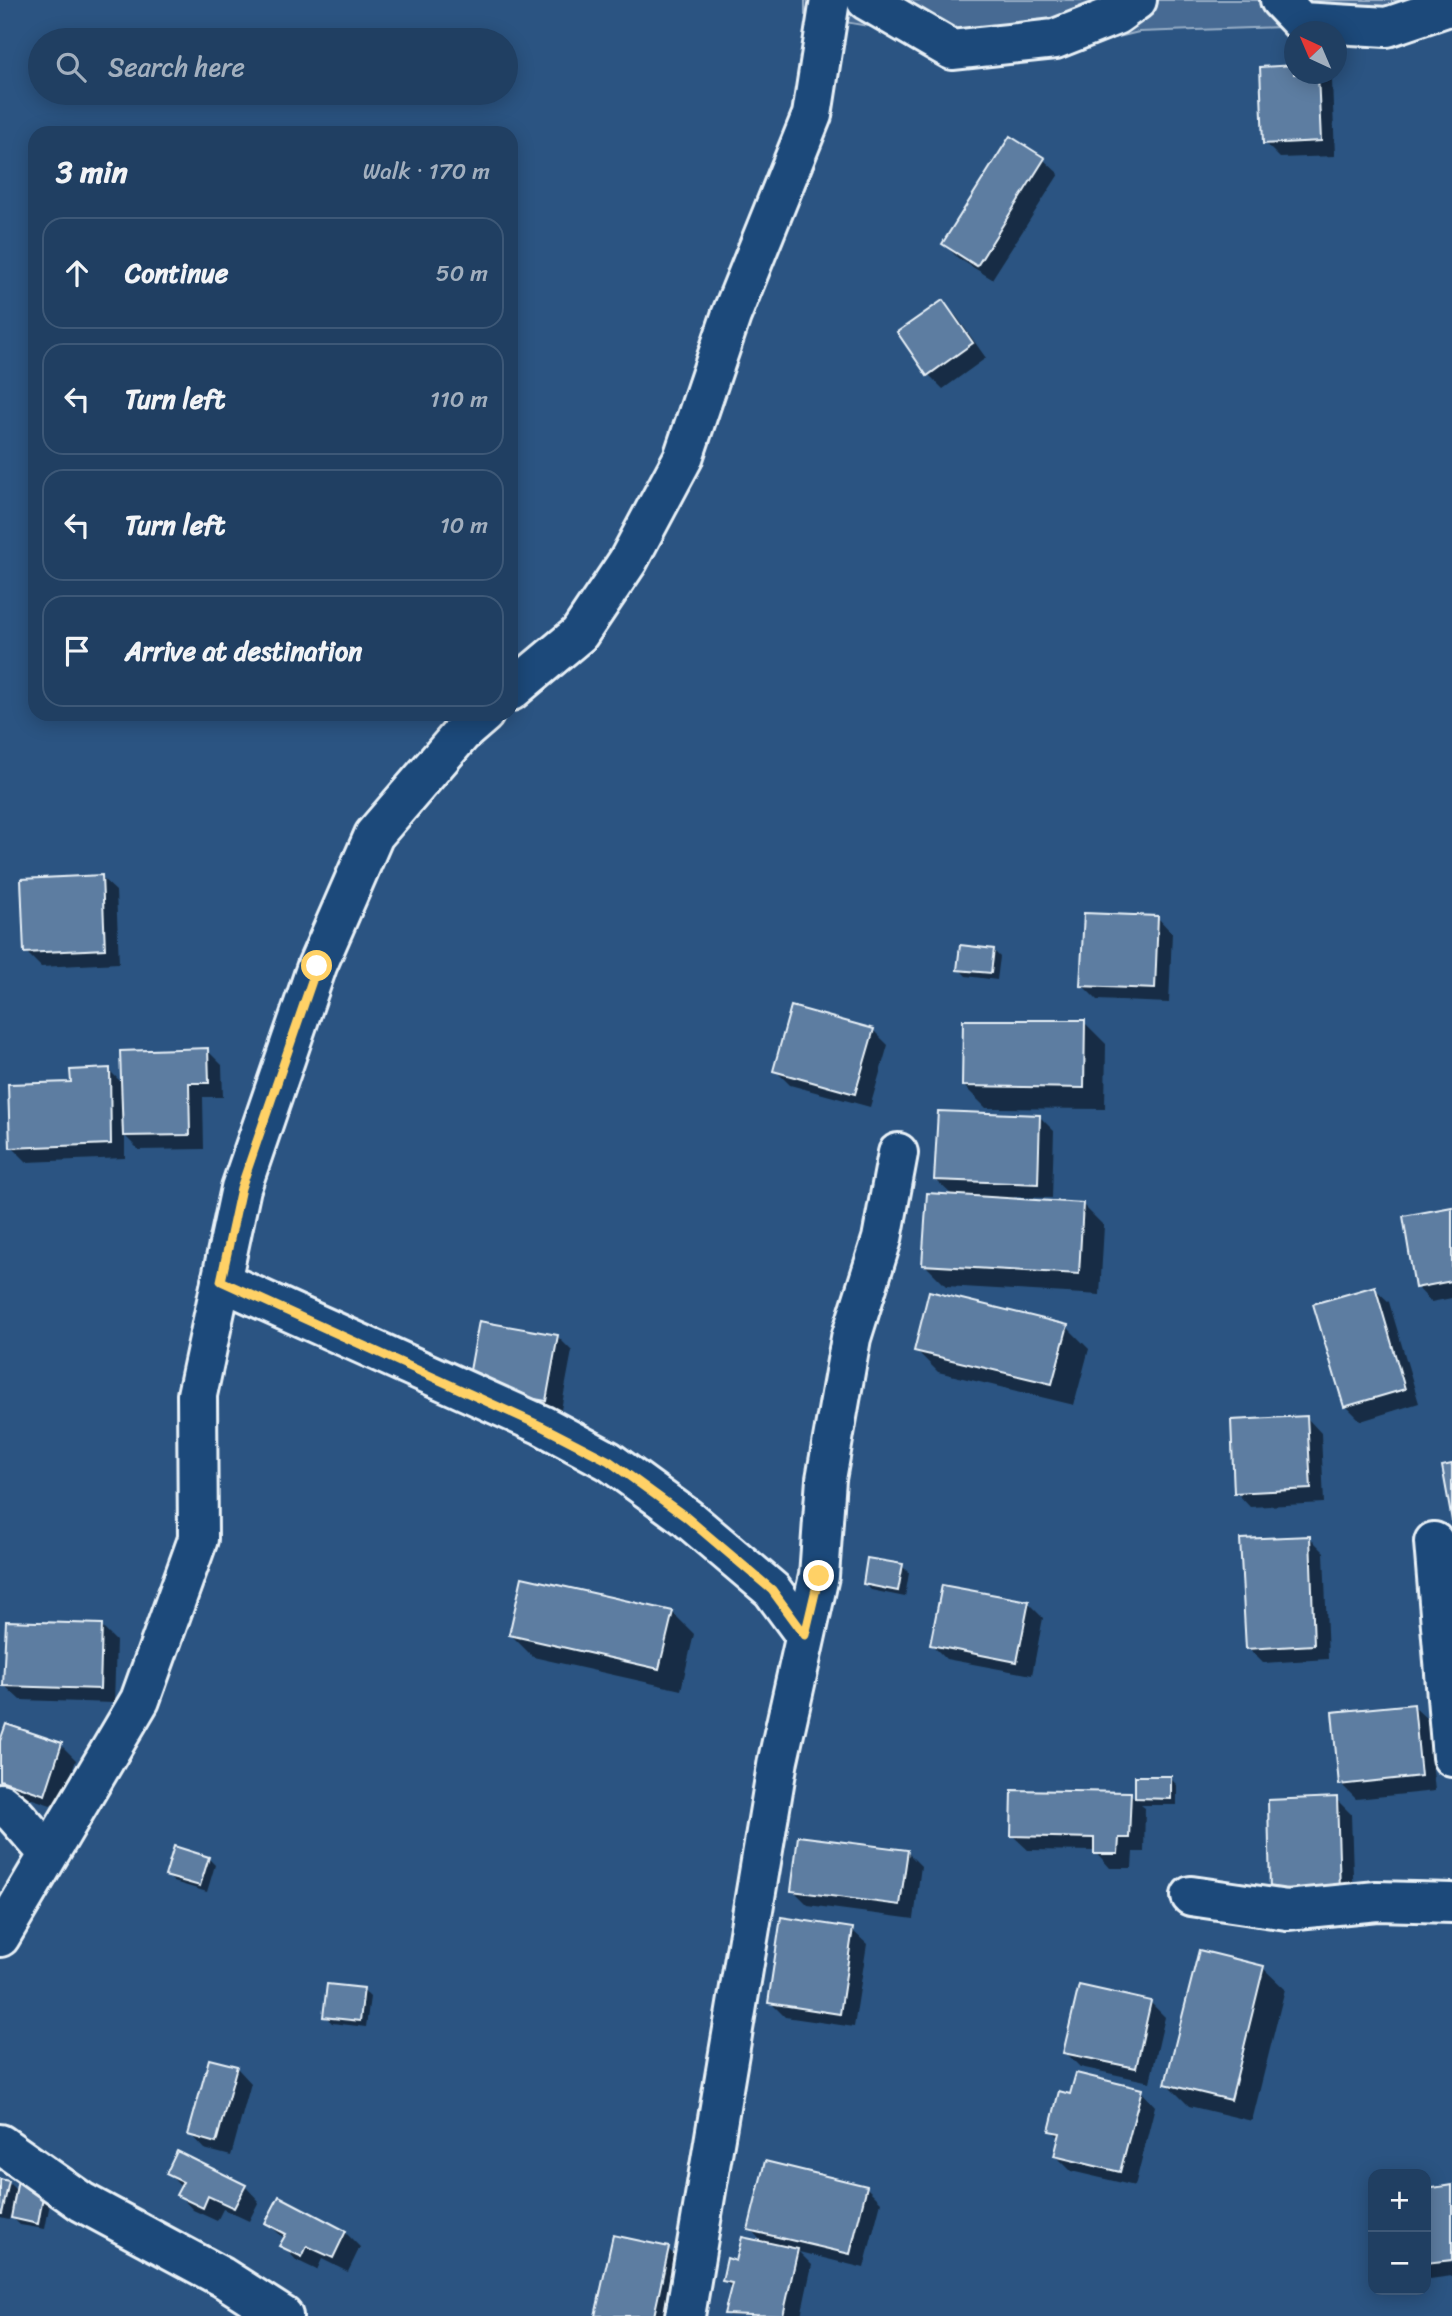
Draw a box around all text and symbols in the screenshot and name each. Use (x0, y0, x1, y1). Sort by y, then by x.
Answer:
north arrow (1284, 21, 1347, 84)
search box (28, 28, 518, 105)
text: Search here (108, 44, 245, 90)
icon: search (52, 48, 90, 86)
text: 3 min (56, 145, 128, 199)
text: Walk · 170 m (363, 151, 490, 192)
text: Continue (125, 250, 228, 296)
text: 50 m (436, 253, 488, 294)
icon: ahead (58, 254, 96, 292)
text: Turn left (125, 376, 225, 422)
text: 110 m (430, 379, 488, 420)
icon: left (58, 380, 96, 418)
text: Turn left (125, 502, 225, 548)
text: 10 m (440, 505, 488, 546)
icon: left (58, 506, 96, 544)
text: Arrive at destination (125, 628, 362, 674)
icon: arrive (58, 632, 96, 670)
route start (301, 950, 332, 981)
route end (803, 1560, 834, 1591)
map controls (1368, 2169, 1431, 2295)
button: + (1368, 2169, 1431, 2232)
button: − (1368, 2232, 1431, 2295)

